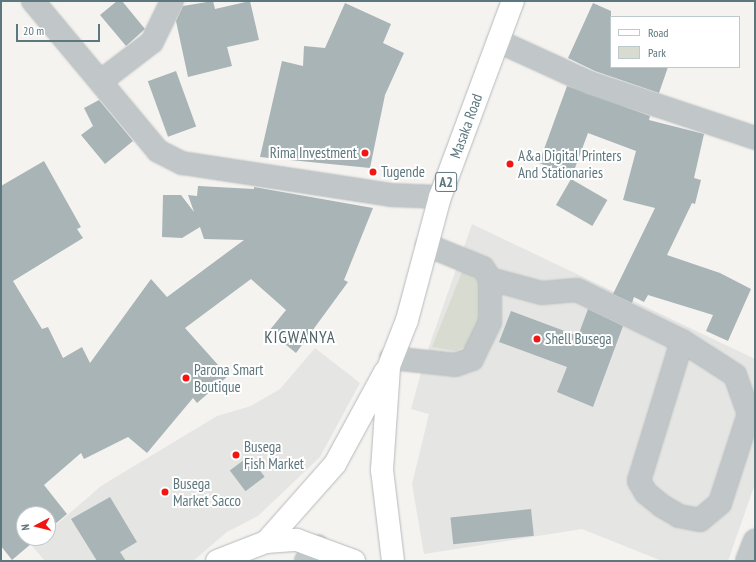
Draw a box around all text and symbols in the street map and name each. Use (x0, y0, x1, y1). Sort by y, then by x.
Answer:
scale bar (18, 16, 102, 42)
legend (610, 16, 740, 68)
text: 20 m (23, 23, 44, 38)
text: Road (648, 25, 668, 40)
text: Park (648, 45, 666, 60)
street label: Masaka Road (446, 91, 486, 161)
place label: Rima Investment (270, 144, 357, 162)
place label: A&a Digital Printers And Stationaries (518, 146, 621, 181)
marker: Rima Investment (360, 148, 370, 158)
marker: A&a Digital Printers And Stationaries (505, 159, 515, 169)
place label: Tugende (381, 163, 425, 181)
marker: Tugende (368, 167, 378, 177)
road number: A2 (435, 170, 457, 194)
district label: KIGWANYA (264, 328, 336, 348)
place label: Shell Busega (545, 330, 612, 348)
marker: Shell Busega (532, 334, 542, 344)
place label: Parona Smart Boutique (194, 360, 263, 395)
marker: Parona Smart Boutique (181, 373, 191, 383)
place label: Busega Fish Market (244, 437, 304, 472)
marker: Busega Fish Market (231, 450, 241, 460)
place label: Busega Market Sacco (173, 474, 241, 509)
marker: Busega Market Sacco (160, 487, 170, 497)
north arrow (16, 506, 56, 546)
text: N (18, 524, 32, 531)

